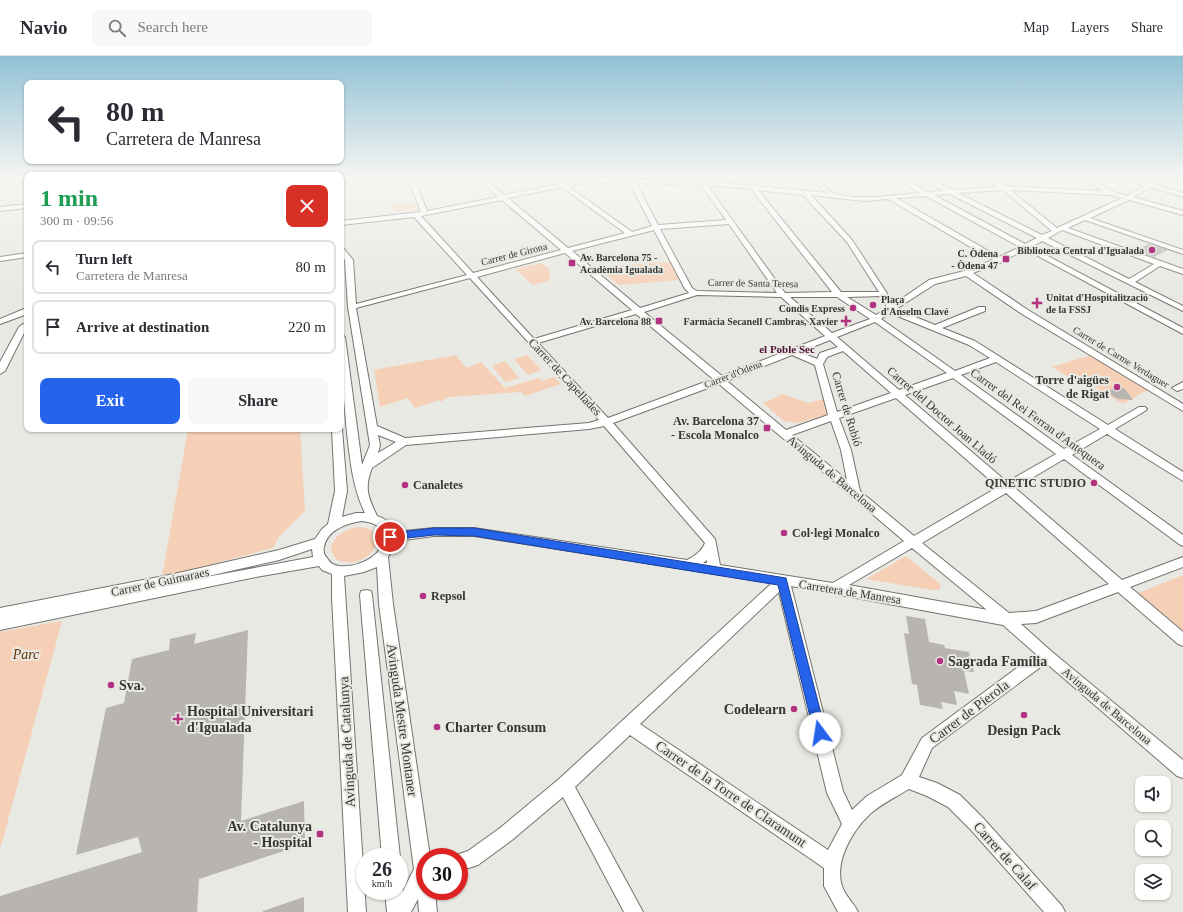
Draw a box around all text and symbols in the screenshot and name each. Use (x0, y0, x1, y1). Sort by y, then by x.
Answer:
search box (92, 10, 372, 46)
text: Navio (20, 17, 68, 38)
icon: search (106, 17, 128, 39)
text: Search here (138, 19, 208, 35)
text: Map (1023, 20, 1049, 35)
text: Layers (1071, 20, 1109, 35)
text: Share (1131, 20, 1163, 35)
icon: left (40, 96, 92, 148)
text: 80 m (106, 96, 164, 127)
text: Carretera de Manresa (106, 129, 261, 149)
text: 1 min (40, 185, 98, 211)
button: close (286, 185, 328, 227)
text: 300 m · 09:56 (40, 213, 113, 228)
street label: Carrer de Girona (480, 240, 549, 268)
place label: Biblioteca Central d'Igualada (1017, 245, 1144, 256)
marker: Biblioteca Central d'Igualada (1147, 245, 1157, 255)
place label: C. Òdena - Òdena 47 (951, 248, 998, 271)
text: Turn left (76, 251, 133, 267)
place label: Av. Barcelona 75 - Acadèmia Igualada (580, 252, 663, 275)
marker: C. Òdena - Òdena 47 (1001, 254, 1011, 264)
icon: left (42, 256, 64, 278)
marker: Av. Barcelona 75 - Acadèmia Igualada (567, 258, 577, 268)
text: 80 m (296, 259, 326, 275)
text: Carretera de Manresa (76, 268, 188, 283)
street label: Carrer de Santa Teresa (708, 277, 799, 289)
place label: Unitat d'Hospitalització de la FSSJ (1046, 292, 1148, 315)
place label: Plaça d'Anselm Clavé (881, 294, 949, 317)
marker: Unitat d'Hospitalització de la FSSJ (1031, 297, 1043, 309)
marker: Plaça d'Anselm Clavé (868, 300, 878, 310)
place label: Condis Express (779, 303, 845, 314)
marker: Condis Express (848, 303, 858, 313)
icon: arrive (42, 316, 64, 338)
place label: Av. Barcelona 88 (579, 316, 651, 327)
marker: Av. Barcelona 88 (654, 316, 664, 326)
place label: Farmàcia Secanell Cambras, Xavier (684, 316, 839, 327)
marker: Farmàcia Secanell Cambras, Xavier (841, 316, 851, 326)
text: Arrive at destination (76, 319, 209, 335)
text: 220 m (288, 319, 326, 335)
street label: Carrer de Carme Verdaguer (1071, 324, 1172, 390)
street label: Carrer de Capellades (526, 335, 605, 419)
district label: el Poble Sec (759, 343, 815, 355)
street label: Carrer d'Òdena (703, 358, 764, 390)
street label: Carrer del Doctor Joan Lladó (884, 364, 1000, 466)
street label: Carrer del Rei Ferran d'Antequera (968, 365, 1109, 473)
street label: Carrer de Rubió (829, 370, 865, 448)
place label: Torre d'aigües de Rigat (1035, 373, 1109, 401)
button: Exit (40, 378, 180, 424)
button: Share (188, 378, 328, 424)
marker: Torre d'aigües de Rigat (1112, 382, 1122, 392)
place label: Av. Barcelona 37 - Escola Monalco (671, 414, 759, 442)
marker: Av. Barcelona 37 - Escola Monalco (762, 423, 772, 433)
street label: Avinguda de Barcelona (784, 433, 880, 516)
place label: QINETIC STUDIO (985, 476, 1086, 490)
place label: Canaletes (413, 478, 463, 492)
marker: QINETIC STUDIO (1089, 478, 1099, 488)
marker: Canaletes (400, 480, 410, 490)
pin (373, 520, 407, 554)
icon: arrive (379, 526, 401, 548)
place label: Col·legi Monalco (792, 526, 880, 540)
marker: Col·legi Monalco (779, 528, 789, 538)
street label: Carrer de Guimaraes (110, 565, 211, 599)
street label: Carretera de Manresa (798, 577, 903, 607)
place label: Repsol (431, 589, 466, 603)
marker: Repsol (418, 591, 428, 601)
street label: Avinguda Mestre Montaner (384, 642, 420, 798)
park label: Parc (12, 647, 40, 662)
place label: Sagrada Família (948, 654, 1047, 669)
marker: Sagrada Família (935, 656, 945, 666)
street label: Avinguda de Barcelona (1059, 665, 1155, 748)
street label: Avinguda de Catalunya (336, 675, 358, 808)
street label: Carrer de Pierola (926, 677, 1012, 747)
place label: Sva. (119, 678, 144, 693)
marker: Sva. (106, 680, 116, 690)
place label: Codelearn (724, 702, 786, 717)
place label: Hospital Universitari d'Igualada (187, 704, 313, 735)
marker: Codelearn (789, 704, 799, 714)
marker: Design Pack (1019, 710, 1029, 720)
position arrow (799, 712, 841, 754)
marker: Hospital Universitari d'Igualada (172, 713, 184, 725)
place label: Charter Consum (445, 720, 547, 735)
marker: Charter Consum (432, 722, 442, 732)
place label: Design Pack (987, 723, 1061, 738)
street label: Carrer de la Torre de Claramunt (653, 738, 809, 850)
map controls (1135, 776, 1171, 900)
button: sound (1135, 776, 1171, 812)
place label: Av. Catalunya - Hospital (227, 819, 312, 850)
street label: Carrer de Calaf (971, 819, 1040, 893)
button: search (1135, 820, 1171, 856)
marker: Av. Catalunya - Hospital (315, 829, 325, 839)
speed limit sign: 30 (416, 848, 468, 900)
text: 26 (372, 858, 392, 880)
button: layers (1135, 864, 1171, 900)
text: km/h (372, 878, 392, 889)

